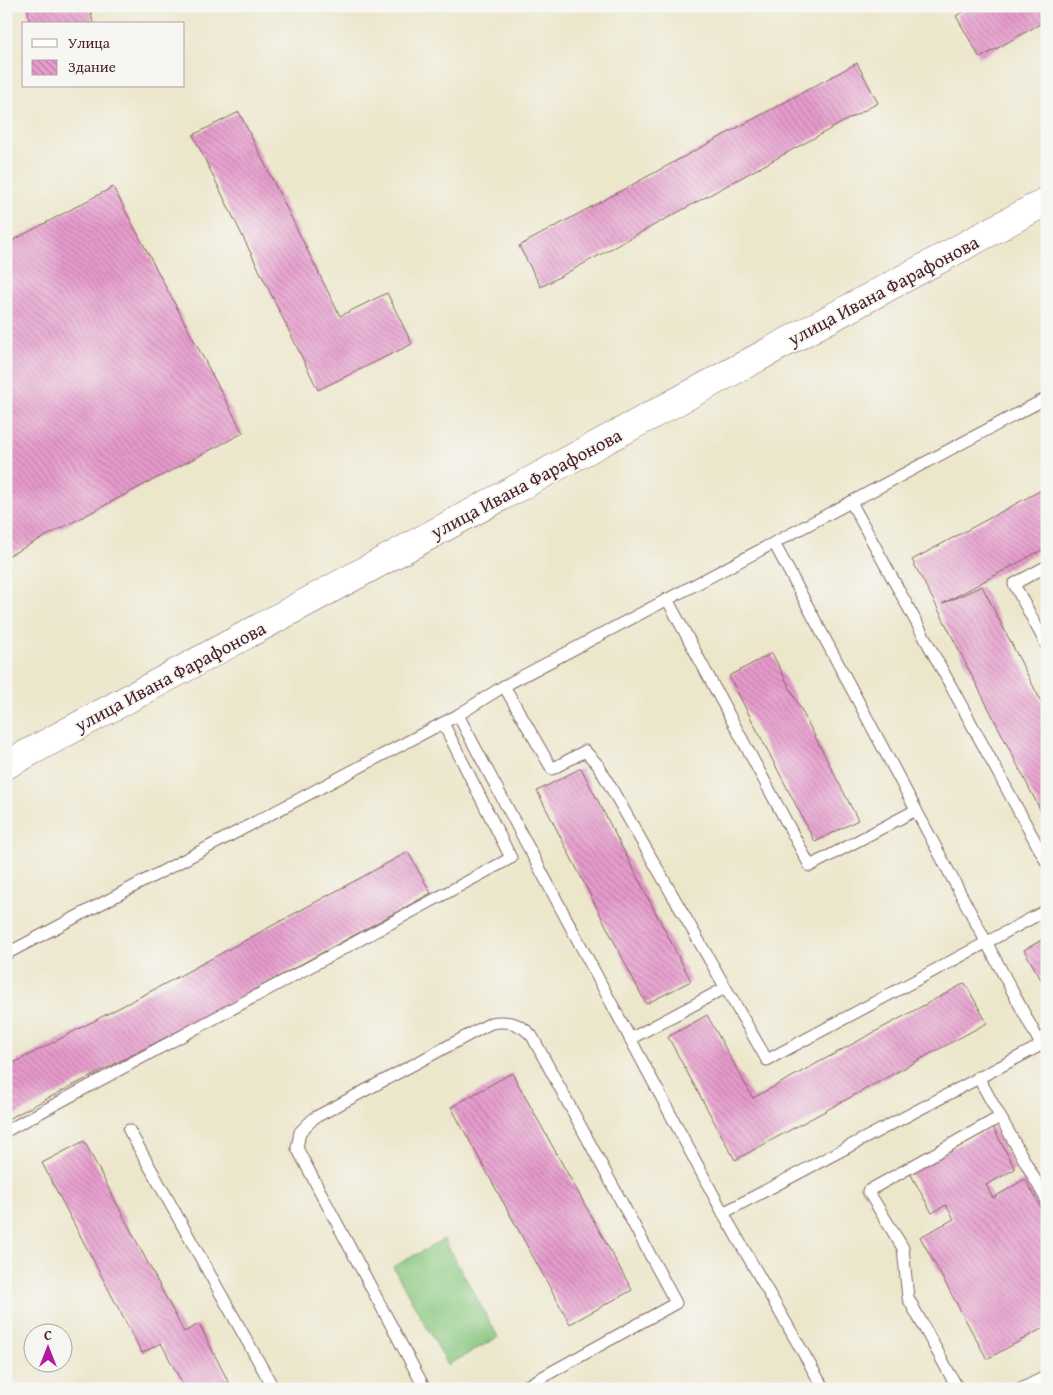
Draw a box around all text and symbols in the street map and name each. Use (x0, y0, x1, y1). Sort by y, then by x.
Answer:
legend (22, 22, 185, 88)
text: Улица (68, 32, 111, 53)
text: Здание (68, 56, 116, 77)
street label: улица Ивана Фарафонова (782, 228, 984, 353)
street label: улица Ивана Фарафонова (425, 421, 627, 546)
street label: улица Ивана Фарафонова (69, 614, 271, 739)
north arrow (22, 1322, 72, 1372)
text: С (44, 1325, 52, 1345)

